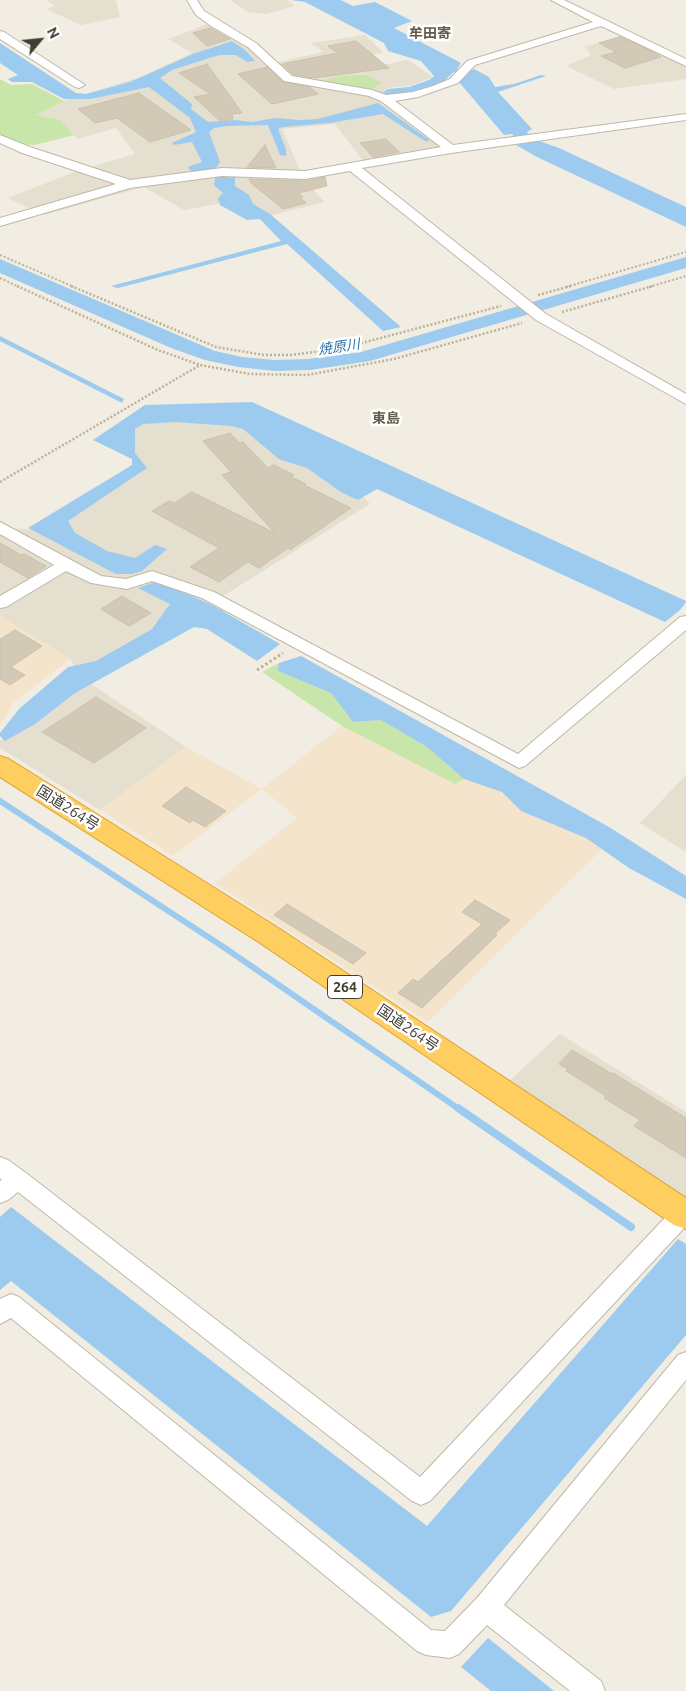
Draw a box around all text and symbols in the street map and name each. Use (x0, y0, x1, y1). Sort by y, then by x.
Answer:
north arrow (15, 15, 65, 65)
text: N (44, 25, 63, 41)
district label: 牟田寄 (409, 25, 451, 41)
water label: 焼原川 (317, 336, 361, 358)
district label: 東島 (372, 410, 400, 426)
street label: 国道264号 (33, 782, 103, 834)
road number: 264 (328, 976, 362, 999)
street label: 国道264号 (374, 1001, 442, 1055)

